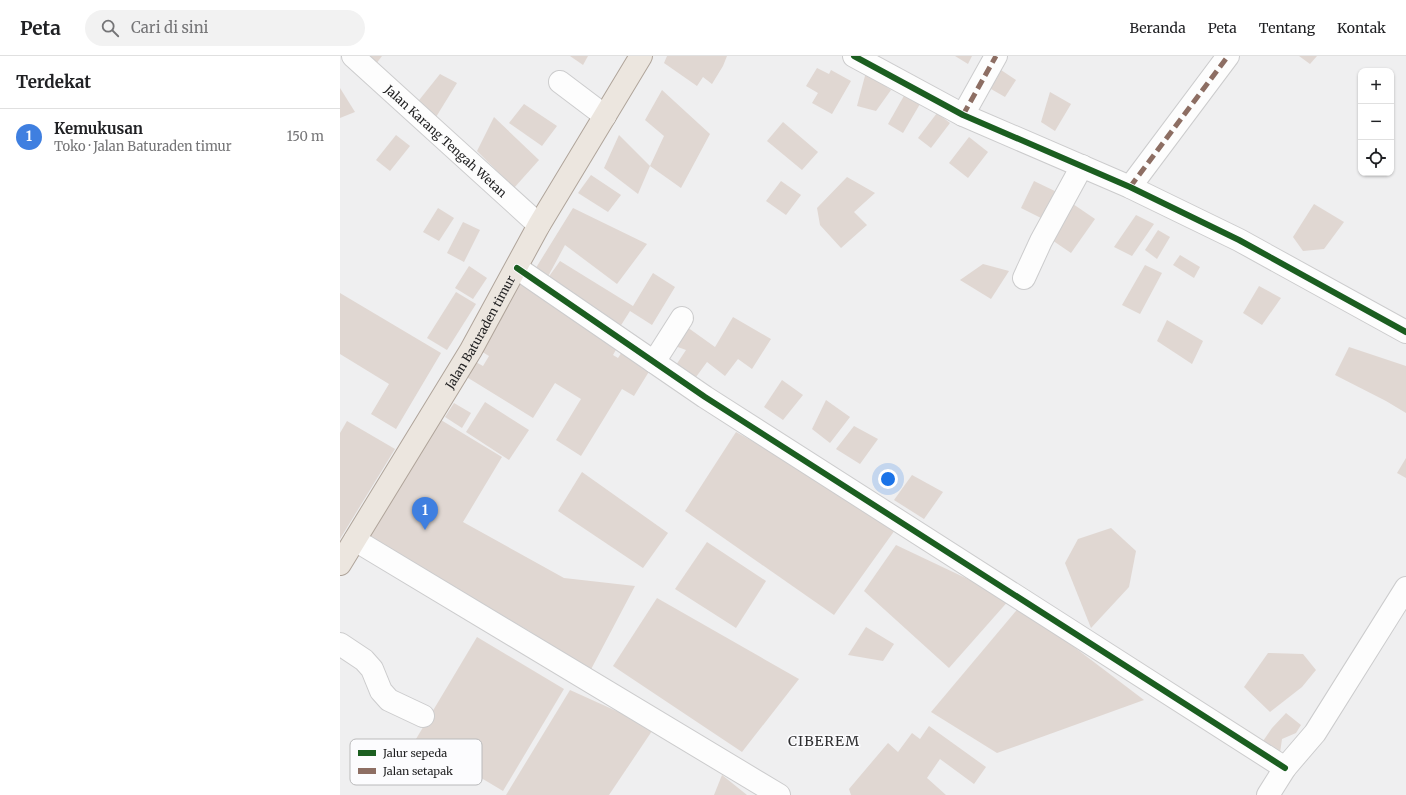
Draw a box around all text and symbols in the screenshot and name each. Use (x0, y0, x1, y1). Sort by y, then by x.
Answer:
search box (85, 10, 365, 46)
text: Peta (20, 16, 61, 40)
icon: search (99, 17, 121, 39)
text: Cari di sini (131, 18, 208, 37)
text: Beranda (1130, 19, 1186, 37)
text: Peta (1208, 19, 1237, 37)
text: Tentang (1259, 19, 1315, 37)
text: Kontak (1337, 19, 1386, 37)
map controls (1358, 68, 1394, 176)
button: + (1358, 68, 1394, 104)
text: Terdekat (16, 71, 91, 93)
street label: Jalan Karang Tengah Wetan (381, 81, 510, 200)
button: − (1358, 104, 1394, 140)
text: Kemukusan (54, 119, 143, 138)
text: 1 (26, 128, 32, 145)
text: 150 m (287, 128, 324, 145)
text: Toko · Jalan Baturaden timur (54, 138, 232, 155)
button: locate (1358, 140, 1394, 176)
street label: Jalan Baturaden timur (441, 272, 518, 392)
your location (878, 469, 898, 489)
pin: 1 (412, 497, 438, 530)
district label: CIBEREM (788, 732, 860, 750)
legend (350, 739, 482, 785)
text: Jalur sepeda (382, 746, 447, 760)
text: Jalan setapak (382, 764, 453, 778)

